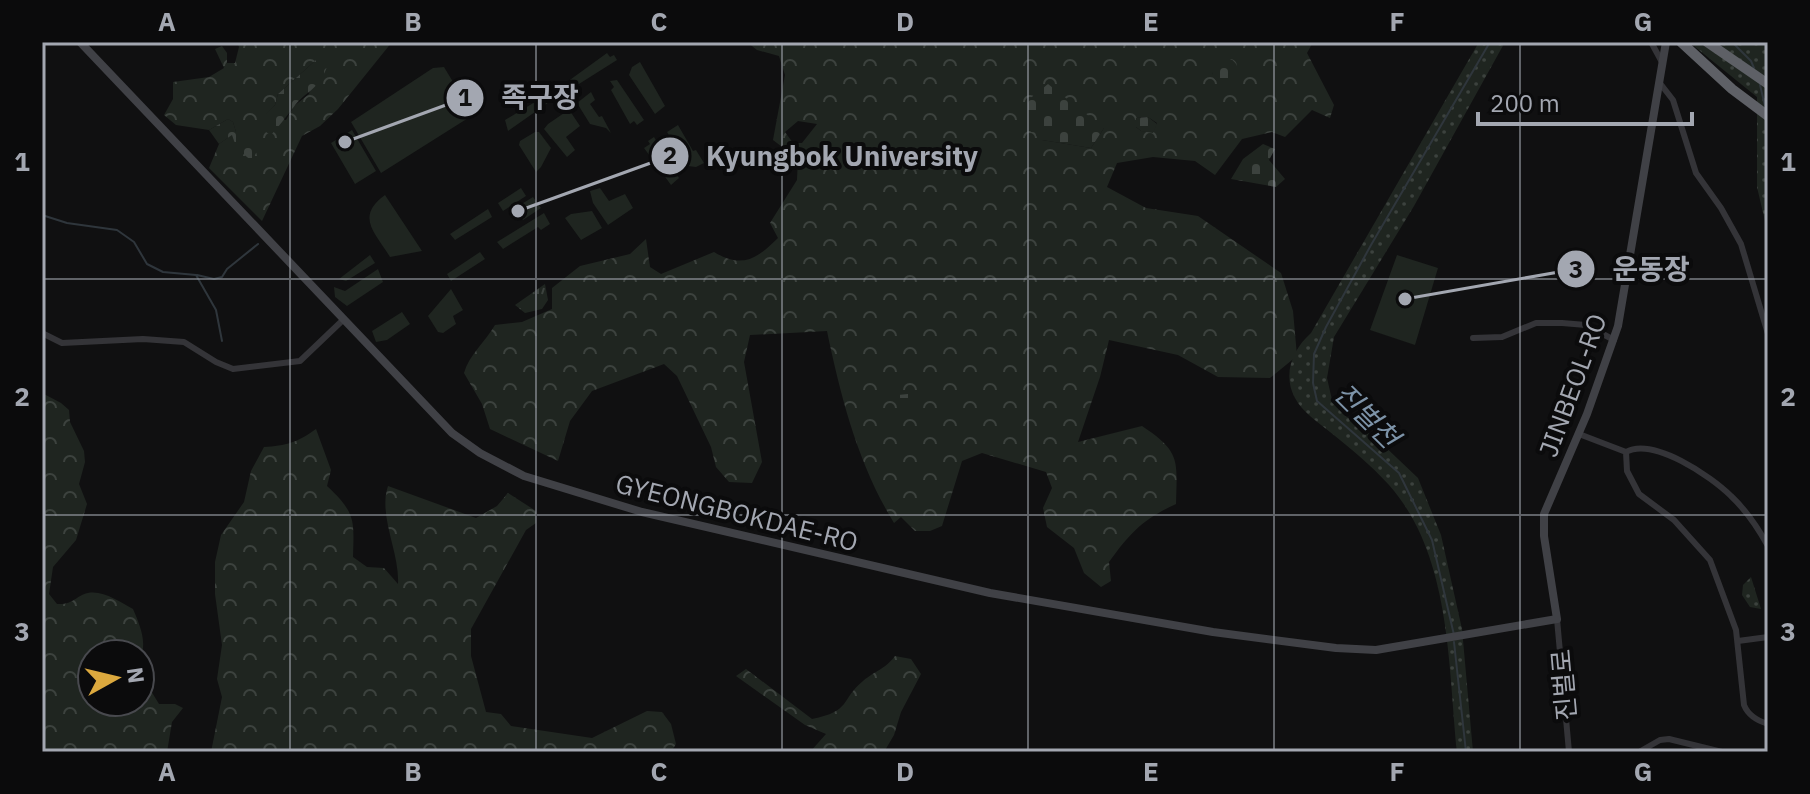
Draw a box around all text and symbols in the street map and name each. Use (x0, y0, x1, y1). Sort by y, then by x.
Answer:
text: A (158, 4, 176, 38)
text: B (404, 4, 422, 38)
text: C (651, 4, 668, 38)
text: D (896, 4, 914, 38)
text: E (1143, 4, 1159, 38)
text: F (1389, 4, 1405, 38)
text: G (1634, 4, 1652, 38)
callout: 족구장 (445, 72, 595, 124)
scale bar (1478, 76, 1692, 126)
text: 족구장 (501, 78, 579, 115)
text: 1 (458, 81, 472, 113)
text: 200 m (1490, 87, 1560, 119)
callout: Kyungbok University (650, 130, 994, 182)
text: Kyungbok University (706, 137, 978, 174)
text: 2 (663, 139, 677, 171)
text: 1 (14, 144, 30, 178)
text: 1 (1780, 144, 1796, 178)
callout: 운동장 (1556, 243, 1706, 295)
text: 운동장 (1612, 250, 1690, 287)
text: 3 (1569, 253, 1583, 285)
street label: JINBEOL-RO (1530, 309, 1614, 461)
water label: 진벌천 (1327, 375, 1410, 458)
text: 2 (14, 379, 30, 413)
text: 2 (1780, 379, 1796, 413)
street label: GYEONGBOKDAE-RO (612, 465, 862, 559)
text: 3 (14, 614, 30, 648)
text: 3 (1780, 614, 1796, 648)
north arrow (76, 638, 156, 718)
street label: 진벌로 (1543, 648, 1583, 722)
text: N (121, 665, 152, 685)
text: A (158, 754, 176, 788)
text: B (404, 754, 422, 788)
text: C (651, 754, 668, 788)
text: D (896, 754, 914, 788)
text: E (1143, 754, 1159, 788)
text: F (1389, 754, 1405, 788)
text: G (1634, 754, 1652, 788)

